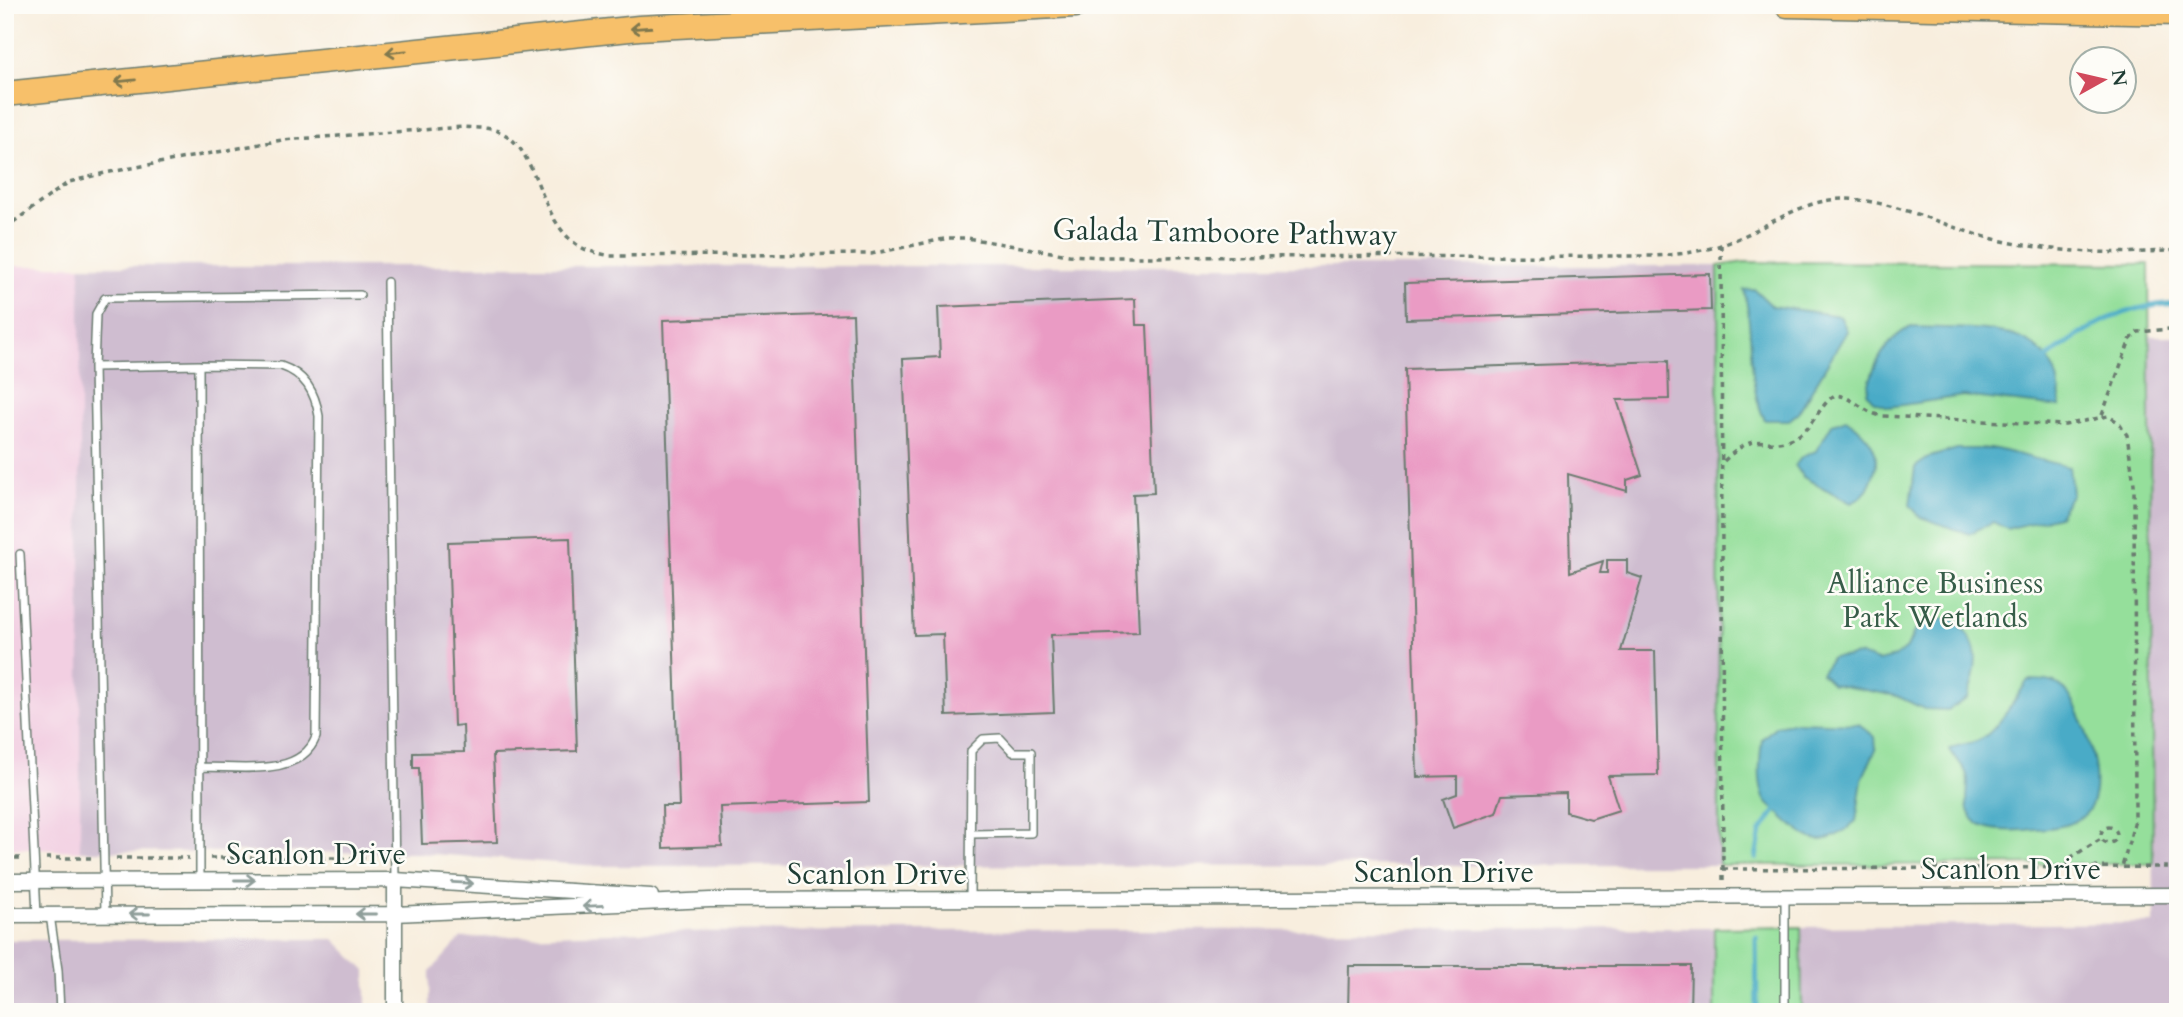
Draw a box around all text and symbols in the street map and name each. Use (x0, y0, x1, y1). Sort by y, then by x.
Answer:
one-way arrow (630, 22, 653, 35)
one-way arrow (386, 45, 408, 58)
north arrow (2068, 46, 2138, 116)
text: N (2105, 68, 2133, 88)
one-way arrow (114, 74, 137, 87)
street label: Galada Tamboore Pathway (1052, 209, 1398, 256)
park label: Alliance Business Park Wetlands (1827, 563, 2043, 638)
street label: Scanlon Drive (226, 834, 406, 875)
street label: Scanlon Drive (1921, 849, 2101, 890)
street label: Scanlon Drive (1354, 852, 1534, 893)
street label: Scanlon Drive (787, 854, 967, 895)
one-way arrow (233, 873, 256, 887)
one-way arrow (452, 877, 475, 890)
one-way arrow (582, 900, 605, 913)
one-way arrow (127, 907, 150, 921)
one-way arrow (355, 907, 378, 921)

